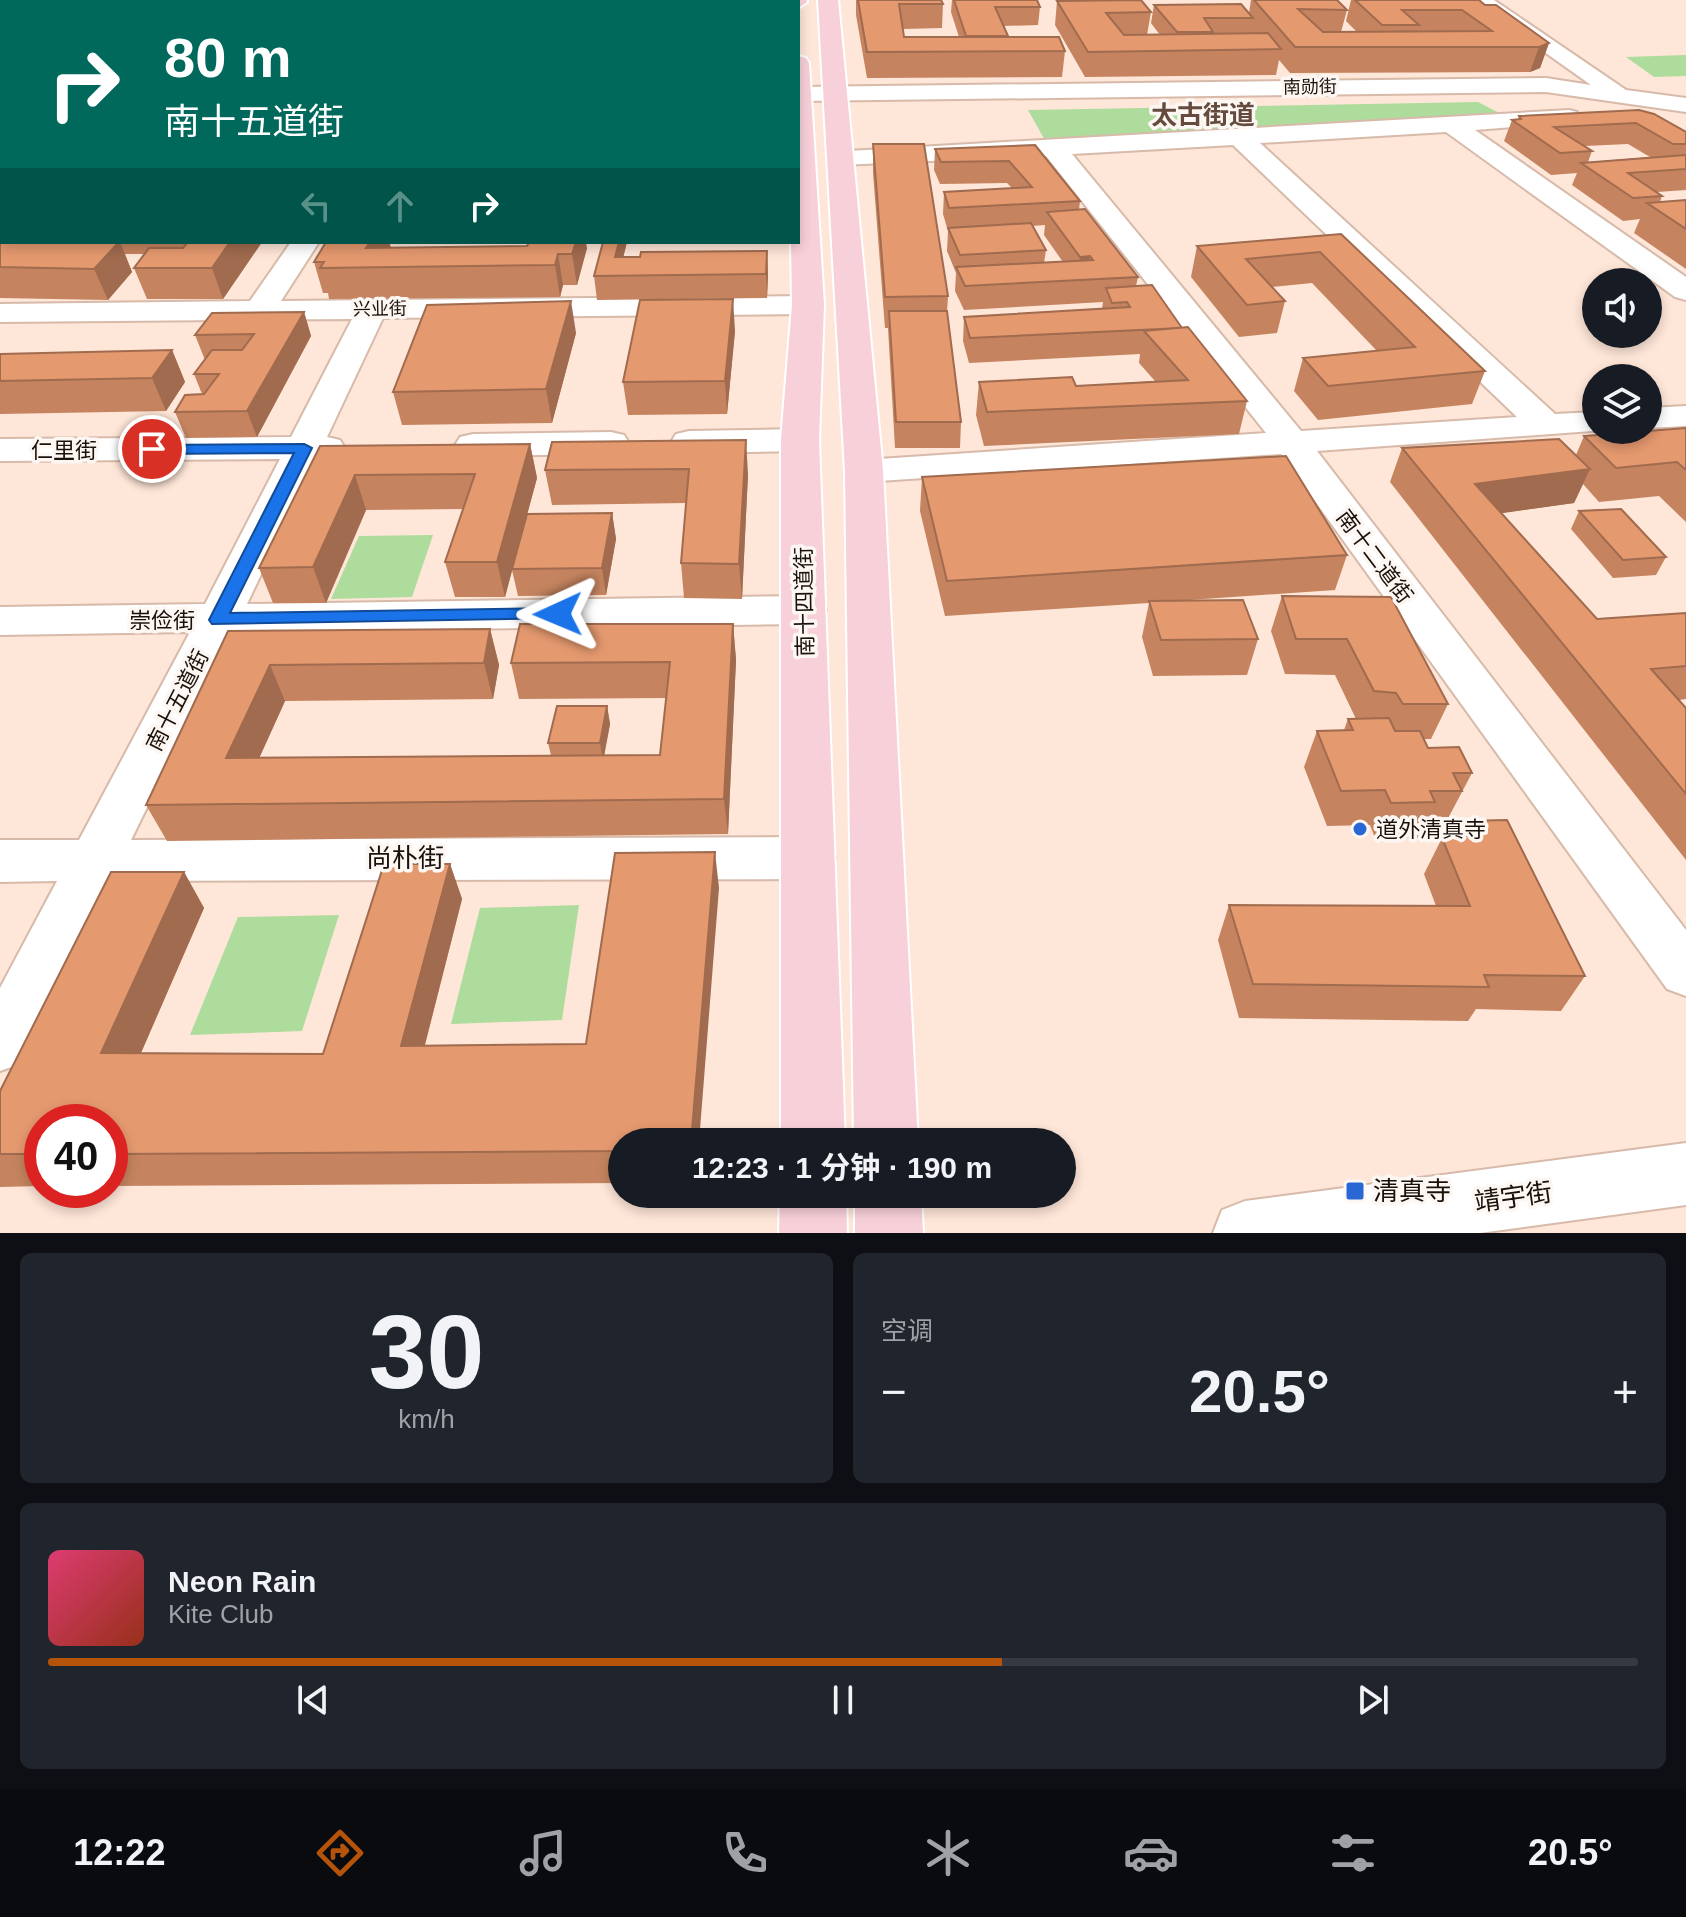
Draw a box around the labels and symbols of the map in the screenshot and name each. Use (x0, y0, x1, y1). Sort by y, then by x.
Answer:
street label: 南勋街 (1283, 77, 1337, 97)
district label: 太古街道 (1151, 100, 1255, 130)
street label: 兴业街 (353, 299, 407, 319)
pin (118, 415, 186, 483)
street label: 仁里街 (31, 438, 97, 463)
street label: 南十二道街 (1332, 505, 1418, 608)
street label: 南十四道街 (791, 547, 818, 657)
position arrow (516, 572, 600, 656)
street label: 崇俭街 (129, 608, 195, 633)
street label: 南十五道街 (141, 646, 214, 755)
place label: 道外清真寺 (1376, 817, 1486, 842)
marker: 道外清真寺 (1351, 820, 1369, 838)
street label: 尚朴街 (366, 843, 444, 873)
speed limit sign: 40 (24, 1104, 128, 1208)
place label: 清真寺 (1373, 1176, 1451, 1206)
street label: 靖宇街 (1472, 1177, 1554, 1217)
marker: 清真寺 (1344, 1180, 1366, 1202)

